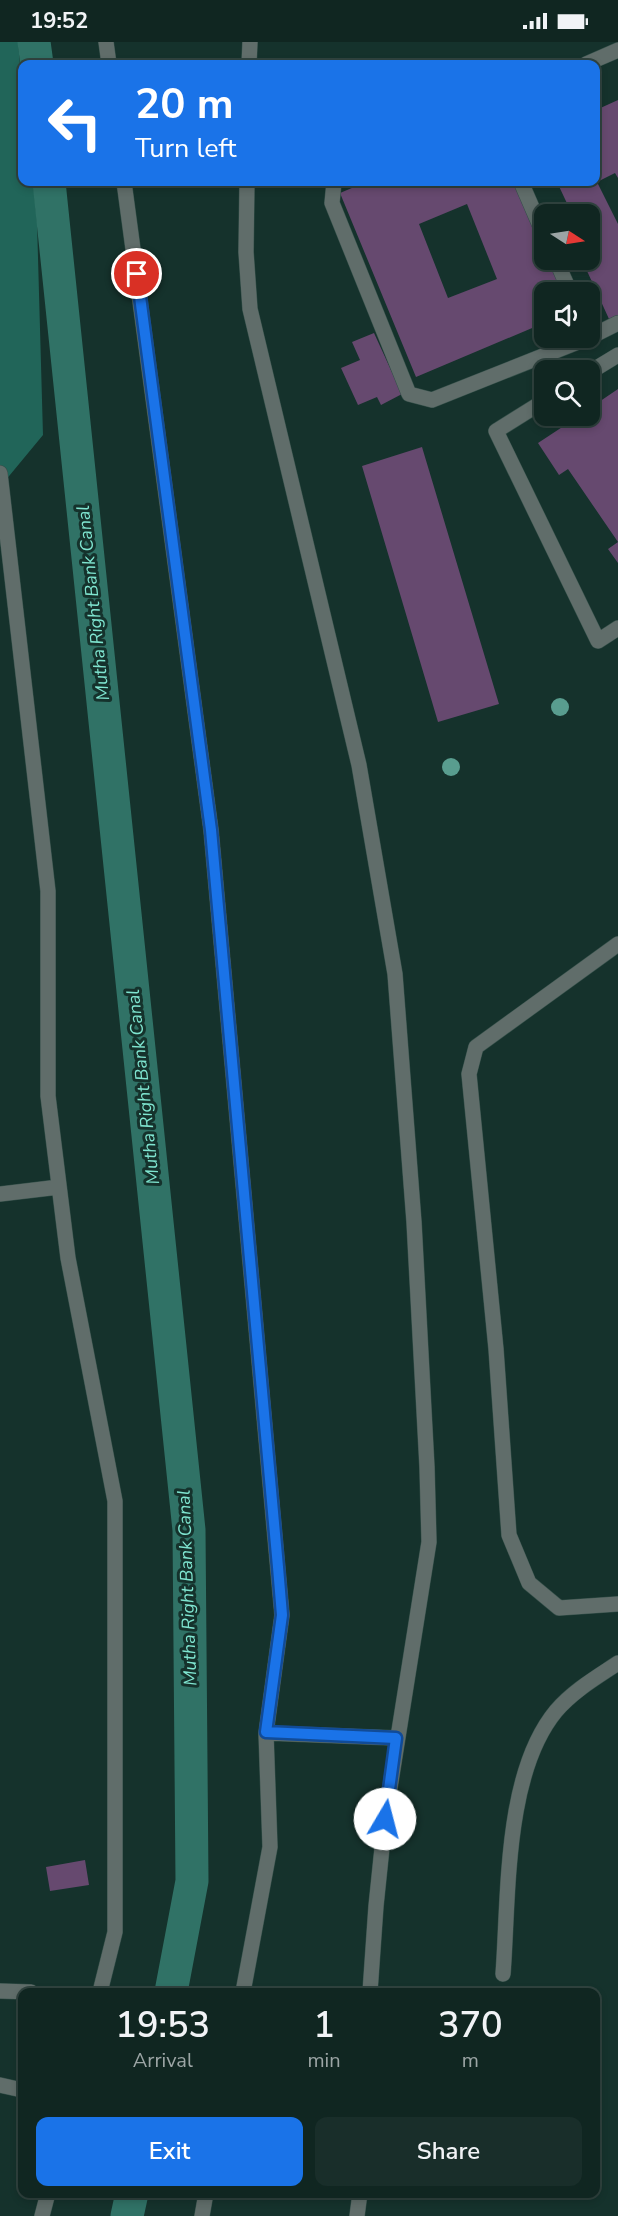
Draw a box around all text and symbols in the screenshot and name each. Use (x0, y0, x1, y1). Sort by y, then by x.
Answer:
text: 19:52 (30, 6, 88, 36)
text: 20 m (135, 76, 234, 133)
icon: left (36, 84, 114, 162)
text: Turn left (135, 130, 236, 167)
north arrow (534, 204, 600, 270)
map controls (534, 204, 600, 426)
pin (111, 248, 162, 299)
icon: arrive (120, 257, 153, 290)
button: sound (534, 282, 600, 348)
button: search (534, 360, 600, 426)
water label: Mutha Right Bank Canal (71, 504, 115, 702)
water label: Mutha Right Bank Canal (121, 988, 165, 1186)
water label: Mutha Right Bank Canal (172, 1490, 202, 1686)
position arrow (353, 1787, 417, 1851)
text: 19:53 (115, 2001, 210, 2050)
text: 1 (313, 2001, 335, 2050)
text: 370 (438, 2001, 503, 2050)
text: Arrival (133, 2047, 193, 2074)
text: min (308, 2047, 341, 2074)
text: m (462, 2047, 479, 2074)
button: Exit (36, 2117, 303, 2186)
button: Share (315, 2117, 582, 2186)

